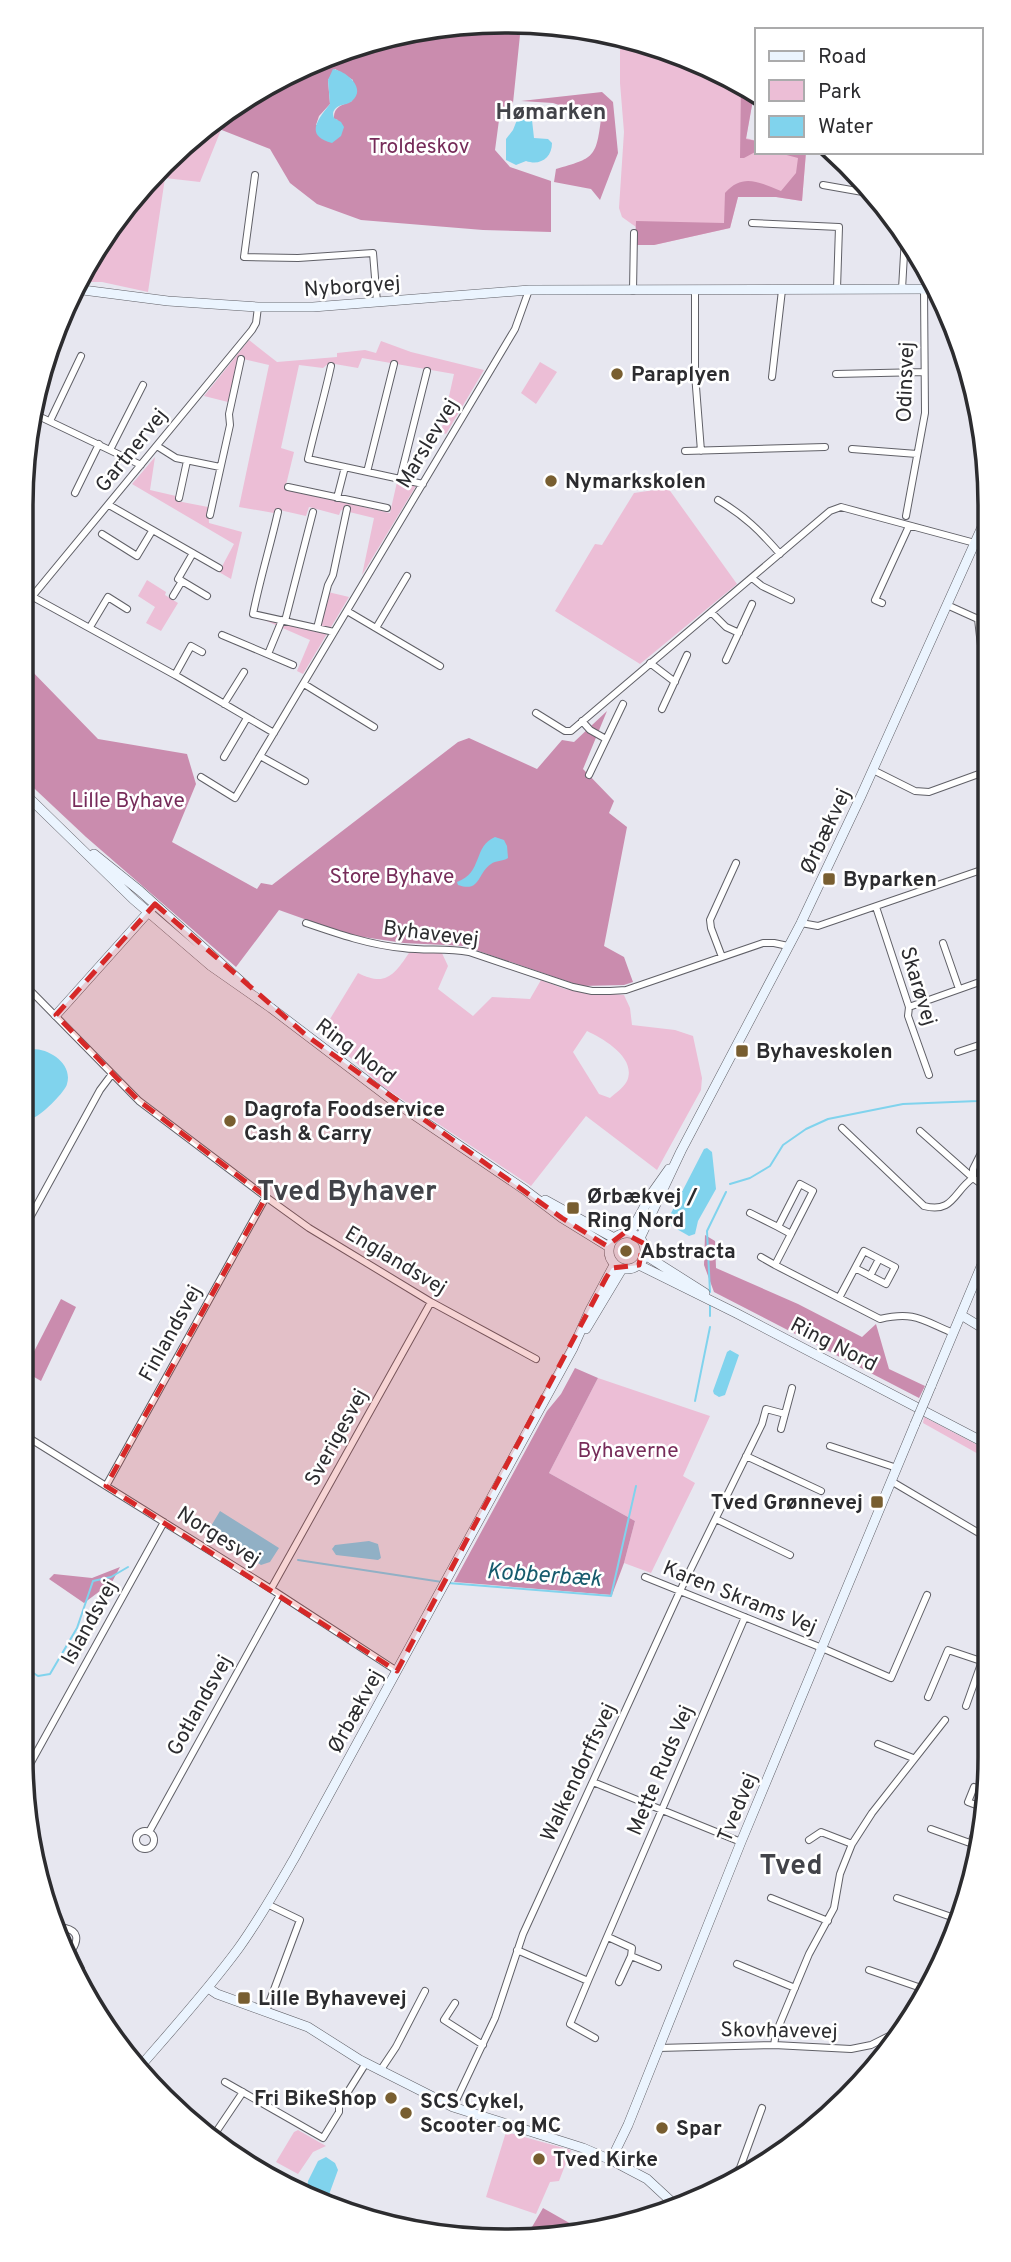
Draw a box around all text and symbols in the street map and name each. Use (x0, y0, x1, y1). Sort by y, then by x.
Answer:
legend (755, 28, 983, 154)
text: Road (818, 44, 867, 71)
text: Park (818, 79, 861, 106)
district label: Hømarken (496, 99, 606, 128)
text: Water (818, 114, 873, 141)
park label: Troldeskov (369, 134, 470, 161)
street label: Nyborgvej (303, 271, 401, 304)
street label: Odinsvej (892, 341, 921, 423)
place label: Paraplyen (631, 362, 730, 389)
marker: Paraplyen (609, 366, 625, 382)
street label: Marslevvej (391, 394, 466, 494)
street label: Gartnervej (90, 403, 174, 499)
place label: Nymarkskolen (565, 469, 706, 496)
marker: Nymarkskolen (543, 473, 559, 489)
street label: Ørbækvej (795, 784, 858, 879)
park label: Lille Byhave (71, 788, 185, 815)
park label: Store Byhave (330, 864, 454, 891)
place label: Byparken (843, 867, 937, 894)
marker: Byparken (821, 871, 837, 887)
street label: Byhavevej (382, 915, 480, 954)
street label: Skarøvej (893, 944, 942, 1029)
street label: Ring Nord (309, 1013, 401, 1091)
place label: Byhaveskolen (756, 1039, 893, 1066)
marker: Byhaveskolen (734, 1043, 750, 1059)
place label: Dagrofa Foodservice Cash & Carry (244, 1097, 445, 1148)
marker: Dagrofa Foodservice Cash & Carry (222, 1113, 238, 1129)
district label: Tved Byhaver (257, 1175, 437, 1211)
place label: Ørbækvej / Ring Nord (587, 1184, 698, 1235)
marker: Ørbækvej / Ring Nord (565, 1200, 581, 1216)
street label: Englandsvej (339, 1220, 451, 1302)
place label: Abstracta (640, 1239, 736, 1266)
marker: Abstracta (618, 1243, 634, 1259)
street label: Finlandsvej (134, 1281, 209, 1387)
street label: Ring Nord (785, 1312, 881, 1379)
street label: Sverigesvej (299, 1384, 375, 1491)
park label: Byhaverne (578, 1438, 678, 1465)
place label: Tved Grønnevej (711, 1490, 863, 1517)
marker: Tved Grønnevej (869, 1494, 885, 1510)
street label: Norgesvej (171, 1501, 265, 1574)
street label: Karen Skrams Vej (658, 1555, 820, 1642)
water label: Kobberbæk (485, 1558, 603, 1595)
street label: Islandsvej (56, 1576, 125, 1670)
street label: Gotlandsvej (162, 1651, 239, 1761)
street label: Ørbækvej (322, 1665, 390, 1758)
street label: Walkendorffsvej (535, 1699, 623, 1846)
street label: Mette Ruds Vej (622, 1701, 701, 1840)
street label: Tvedvej (712, 1769, 765, 1846)
district label: Tved (759, 1849, 823, 1885)
place label: Lille Byhavevej (258, 1986, 407, 2013)
marker: Lille Byhavevej (236, 1990, 252, 2006)
street label: Skovhavevej (720, 2017, 838, 2046)
place label: Fri BikeShop (254, 2086, 377, 2113)
place label: SCS Cykel, Scooter og MC (420, 2089, 561, 2140)
marker: Fri BikeShop (383, 2090, 399, 2106)
marker: SCS Cykel, Scooter og MC (398, 2105, 414, 2121)
place label: Spar (676, 2116, 722, 2143)
marker: Spar (654, 2120, 670, 2136)
place label: Tved Kirke (553, 2147, 658, 2174)
marker: Tved Kirke (531, 2151, 547, 2167)

